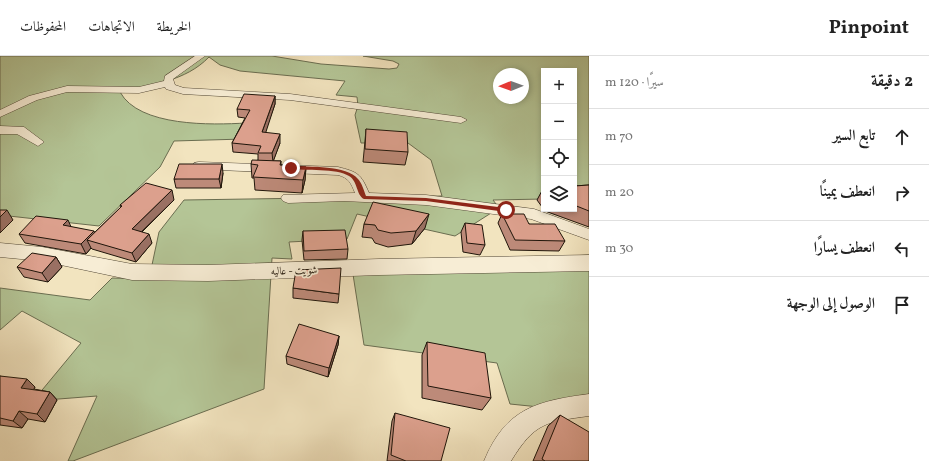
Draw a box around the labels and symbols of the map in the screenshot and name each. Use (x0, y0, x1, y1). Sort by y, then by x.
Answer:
north arrow (493, 68, 529, 104)
route end (282, 159, 300, 177)
route start (497, 201, 515, 219)
street label: شويت - عاليه (270, 263, 318, 280)

